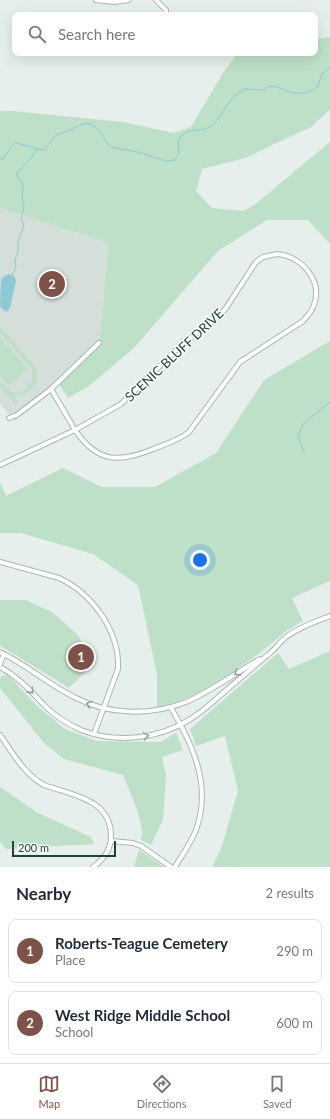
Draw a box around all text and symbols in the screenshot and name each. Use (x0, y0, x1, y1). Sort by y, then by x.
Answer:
search box (12, 12, 318, 56)
icon: search (26, 23, 48, 45)
text: Search here (58, 25, 135, 43)
pin: 2 (39, 269, 65, 299)
street label: SCENIC BLUFF DRIVE (121, 305, 227, 405)
your location (190, 550, 210, 570)
pin: 1 (68, 642, 94, 672)
one-way arrow (234, 668, 241, 675)
one-way arrow (26, 686, 33, 693)
one-way arrow (86, 700, 93, 708)
one-way arrow (143, 732, 149, 741)
scale bar (12, 839, 116, 858)
text: 200 m (18, 841, 49, 854)
text: Nearby (16, 883, 71, 904)
text: 2 results (266, 885, 314, 901)
text: Roberts-Teague Cemetery (55, 934, 228, 952)
text: 1 (26, 943, 34, 959)
text: 290 m (276, 943, 313, 959)
text: Place (55, 952, 85, 968)
text: West Ridge Middle School (55, 1006, 230, 1024)
text: 2 (26, 1015, 34, 1031)
text: 600 m (276, 1015, 313, 1031)
text: School (55, 1024, 93, 1040)
tab: Map (38, 1073, 60, 1110)
tab: Directions (137, 1073, 186, 1110)
tab: Saved (263, 1073, 292, 1110)

